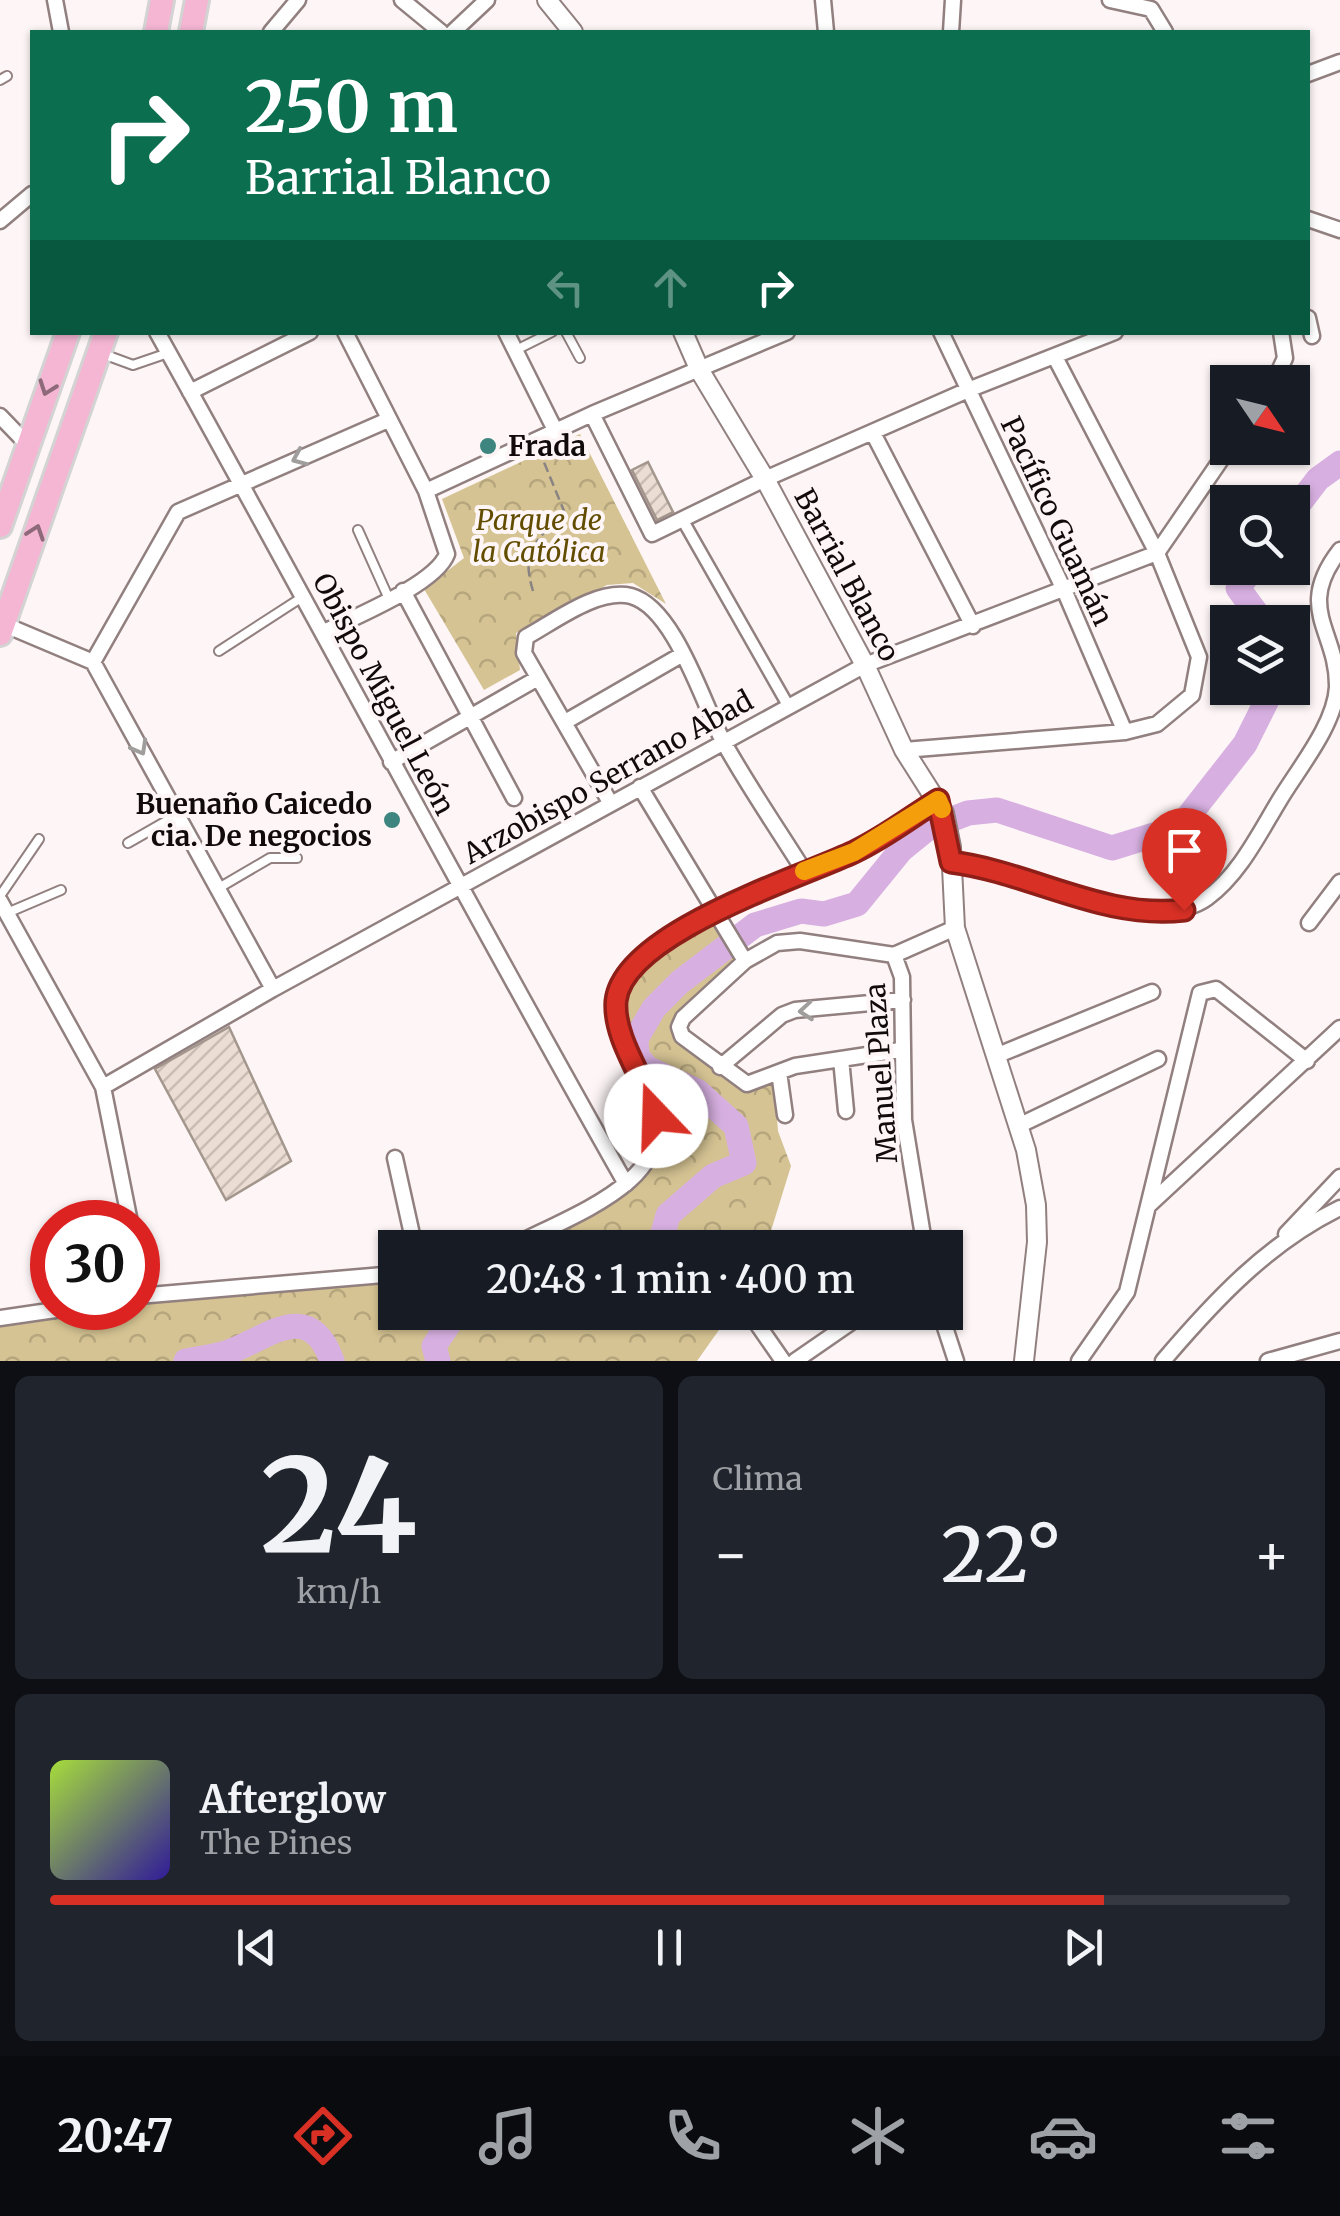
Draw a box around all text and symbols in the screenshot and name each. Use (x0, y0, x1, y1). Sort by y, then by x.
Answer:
text: 250 m (245, 63, 458, 151)
icon: right (80, 70, 210, 200)
text: Barrial Blanco (245, 150, 551, 206)
icon: left (538, 260, 593, 315)
icon: ahead (643, 260, 698, 315)
icon: right (748, 260, 803, 315)
north arrow (1210, 365, 1310, 465)
map controls (1210, 365, 1310, 705)
one-way arrow (39, 378, 59, 396)
street label: Pacífico Guamán (993, 411, 1121, 631)
place label: Frada (508, 428, 587, 464)
marker: Frada (477, 435, 499, 457)
one-way arrow (291, 446, 309, 466)
street label: Barrial Blanco (786, 482, 908, 668)
button: search (1210, 485, 1310, 585)
park label: Parque de la Católica (473, 502, 605, 570)
one-way arrow (24, 524, 45, 541)
street label: Obispo Miguel León (305, 567, 463, 821)
button: layers (1210, 605, 1310, 705)
street label: Arzobispo Serrano Abad (456, 682, 759, 872)
one-way arrow (128, 737, 148, 755)
place label: Buenaño Caicedo cia. De negocios (135, 786, 372, 854)
pin (1142, 808, 1227, 911)
marker: Buenaño Caicedo cia. De negocios (381, 809, 403, 831)
icon: arrive (1157, 823, 1212, 878)
street label: Manuel Plaza (857, 982, 905, 1164)
one-way arrow (798, 999, 814, 1021)
position arrow (604, 1064, 708, 1168)
speed limit sign: 30 (30, 1200, 160, 1330)
text: 20:48 · 1 min · 400 m (486, 1256, 855, 1303)
text: 24 (260, 1425, 417, 1588)
text: Clima (713, 1459, 803, 1499)
text: 22° (941, 1508, 1061, 1602)
text: − (713, 1520, 749, 1589)
text: + (1253, 1520, 1290, 1589)
text: km/h (296, 1572, 381, 1612)
text: Afterglow (200, 1776, 386, 1823)
text: The Pines (200, 1823, 352, 1863)
icon: previous (229, 1920, 284, 1975)
icon: pause (642, 1920, 697, 1975)
icon: next (1056, 1920, 1111, 1975)
icon: directions (288, 2101, 358, 2171)
icon: music (473, 2101, 543, 2171)
icon: phone (658, 2101, 728, 2171)
icon: climate (843, 2101, 913, 2171)
icon: car (1028, 2101, 1098, 2171)
icon: filters (1213, 2101, 1283, 2171)
text: 20:47 (57, 2108, 173, 2164)

